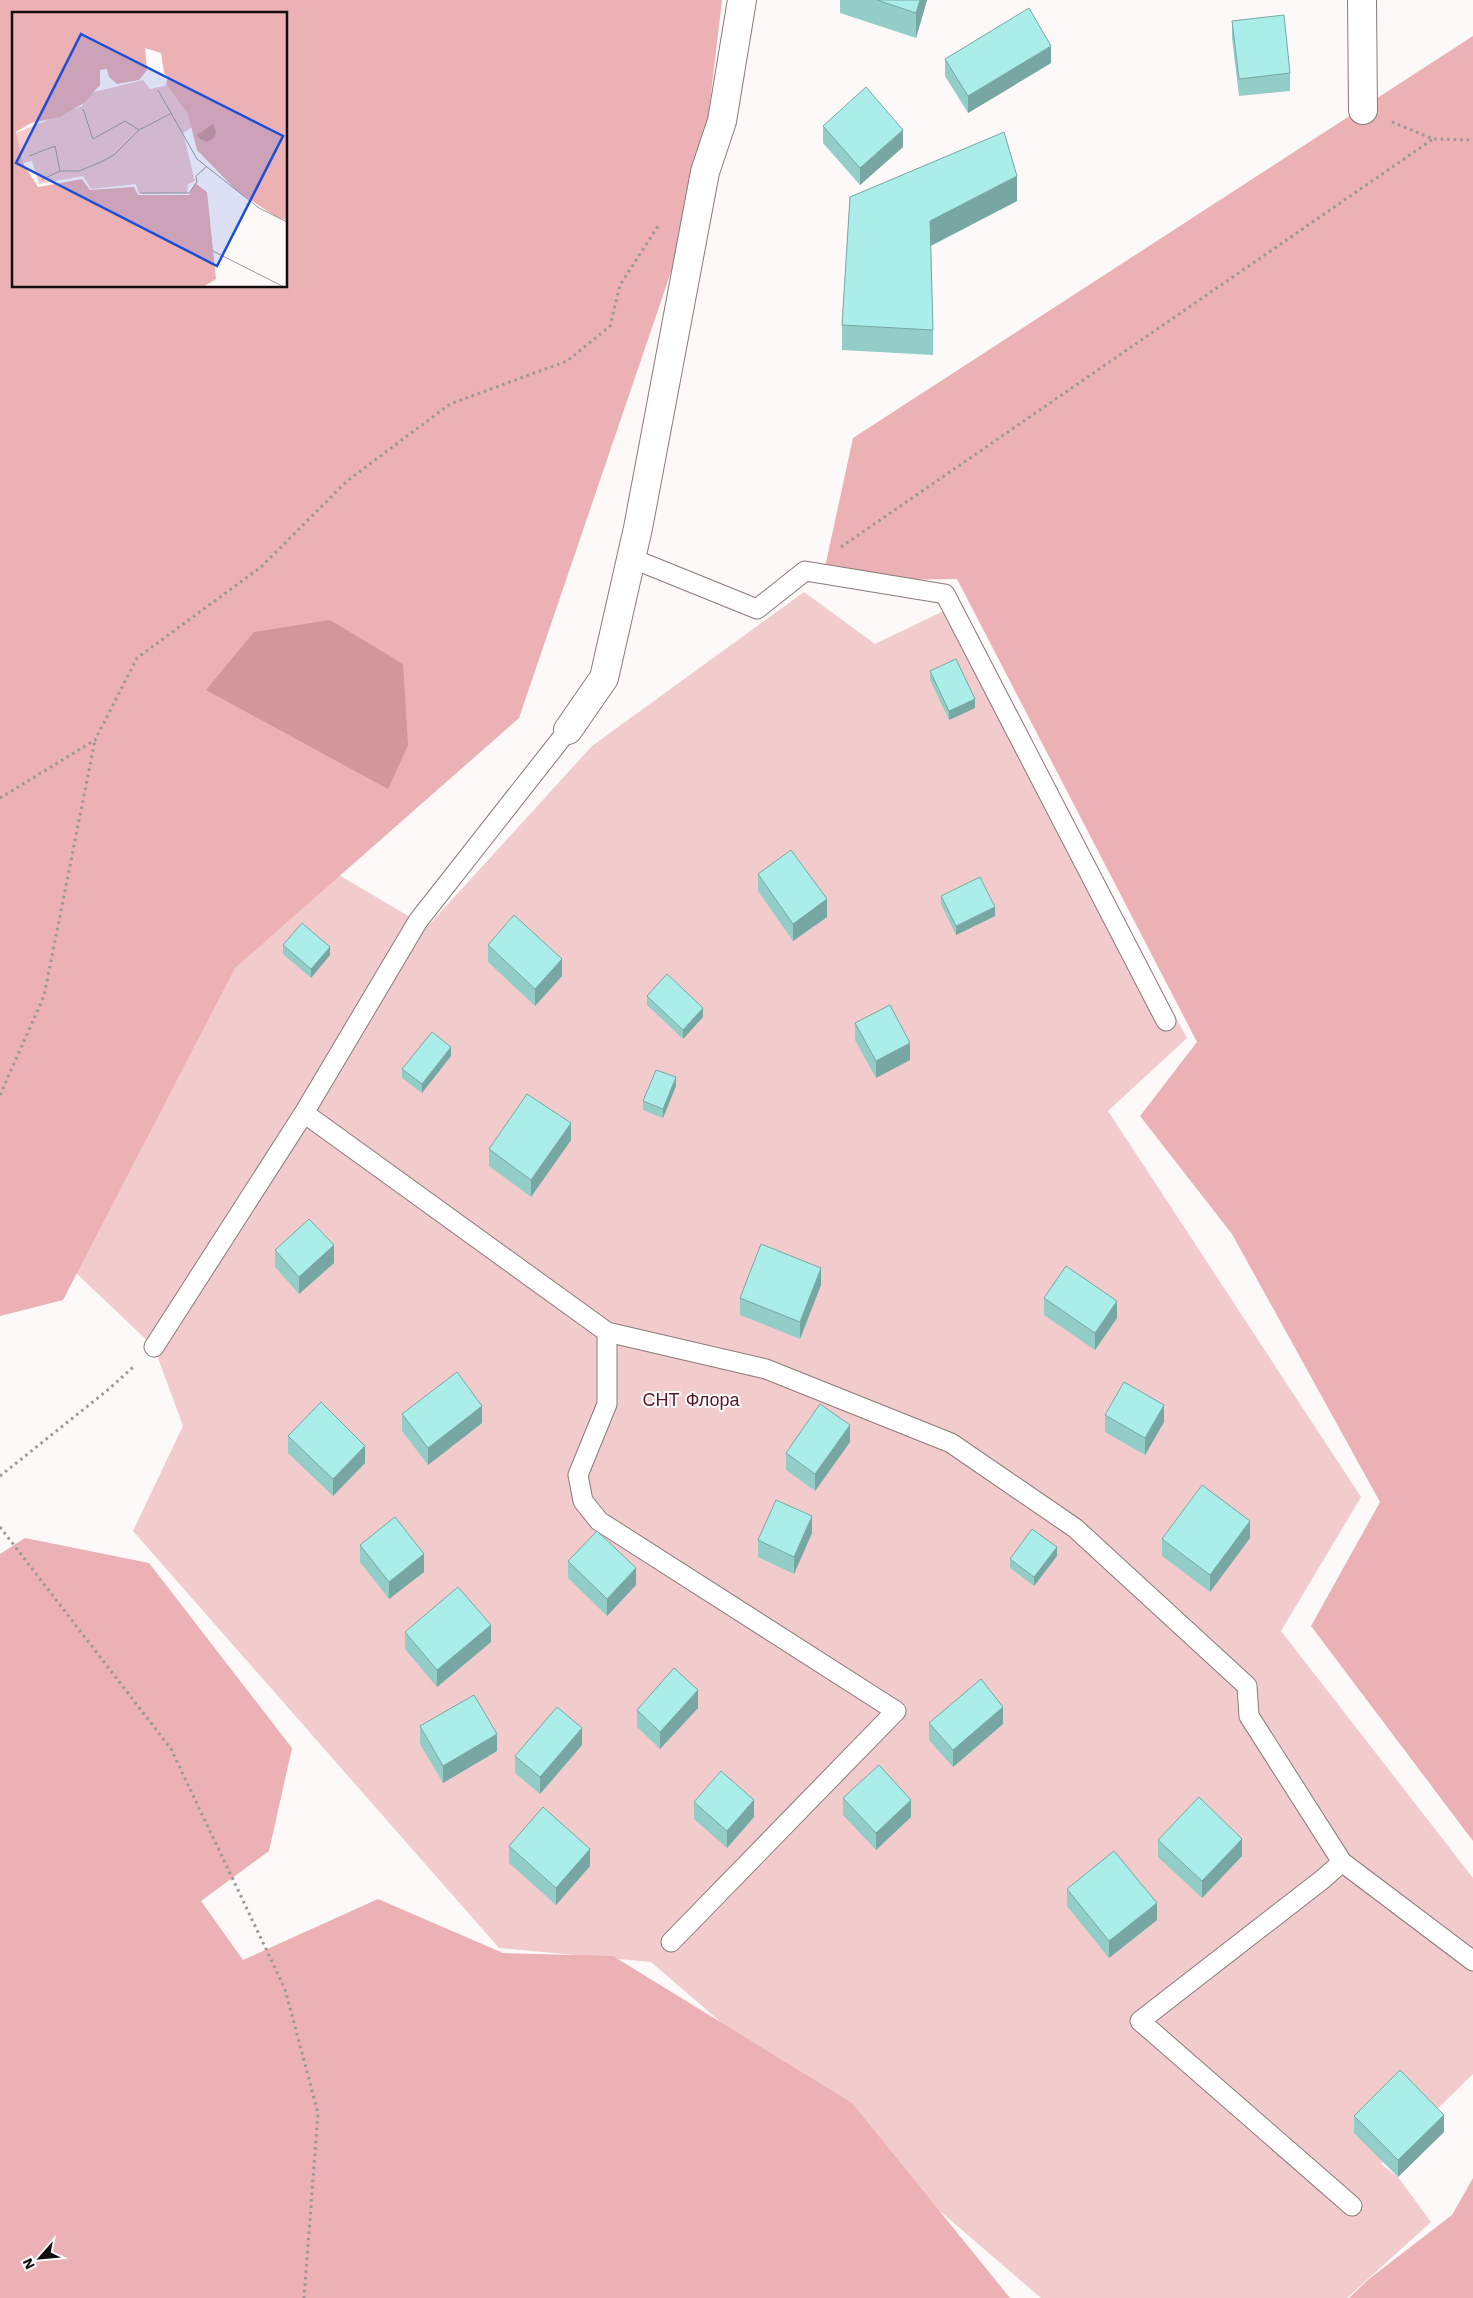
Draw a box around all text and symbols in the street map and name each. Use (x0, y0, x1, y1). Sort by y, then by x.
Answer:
inset map (12, 12, 288, 288)
park label: СНТ Флора (643, 1389, 740, 1410)
north arrow (15, 2233, 65, 2283)
text: N (19, 2256, 38, 2272)

